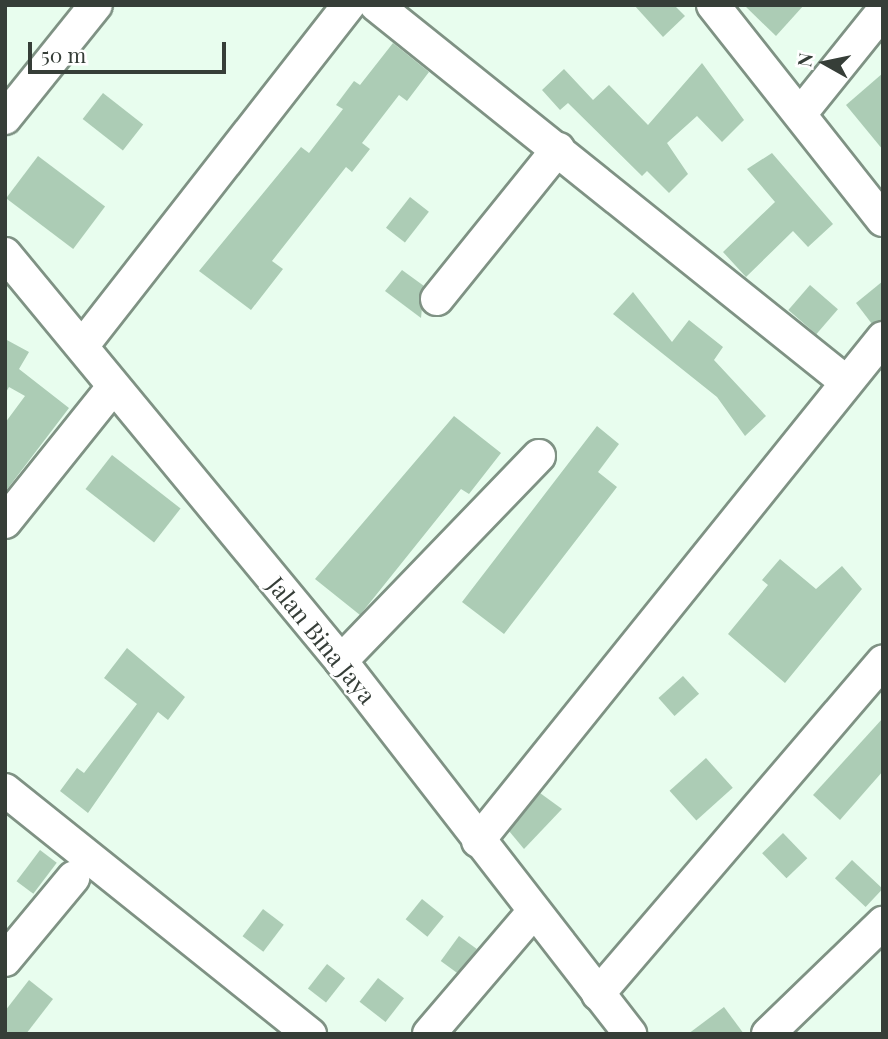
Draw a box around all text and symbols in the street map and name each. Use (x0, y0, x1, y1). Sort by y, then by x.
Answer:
scale bar (32, 28, 229, 72)
north arrow (790, 28, 860, 98)
text: 50 m (41, 40, 86, 68)
text: N (790, 51, 818, 69)
street label: Jalan Bina Jaya (262, 571, 382, 709)

